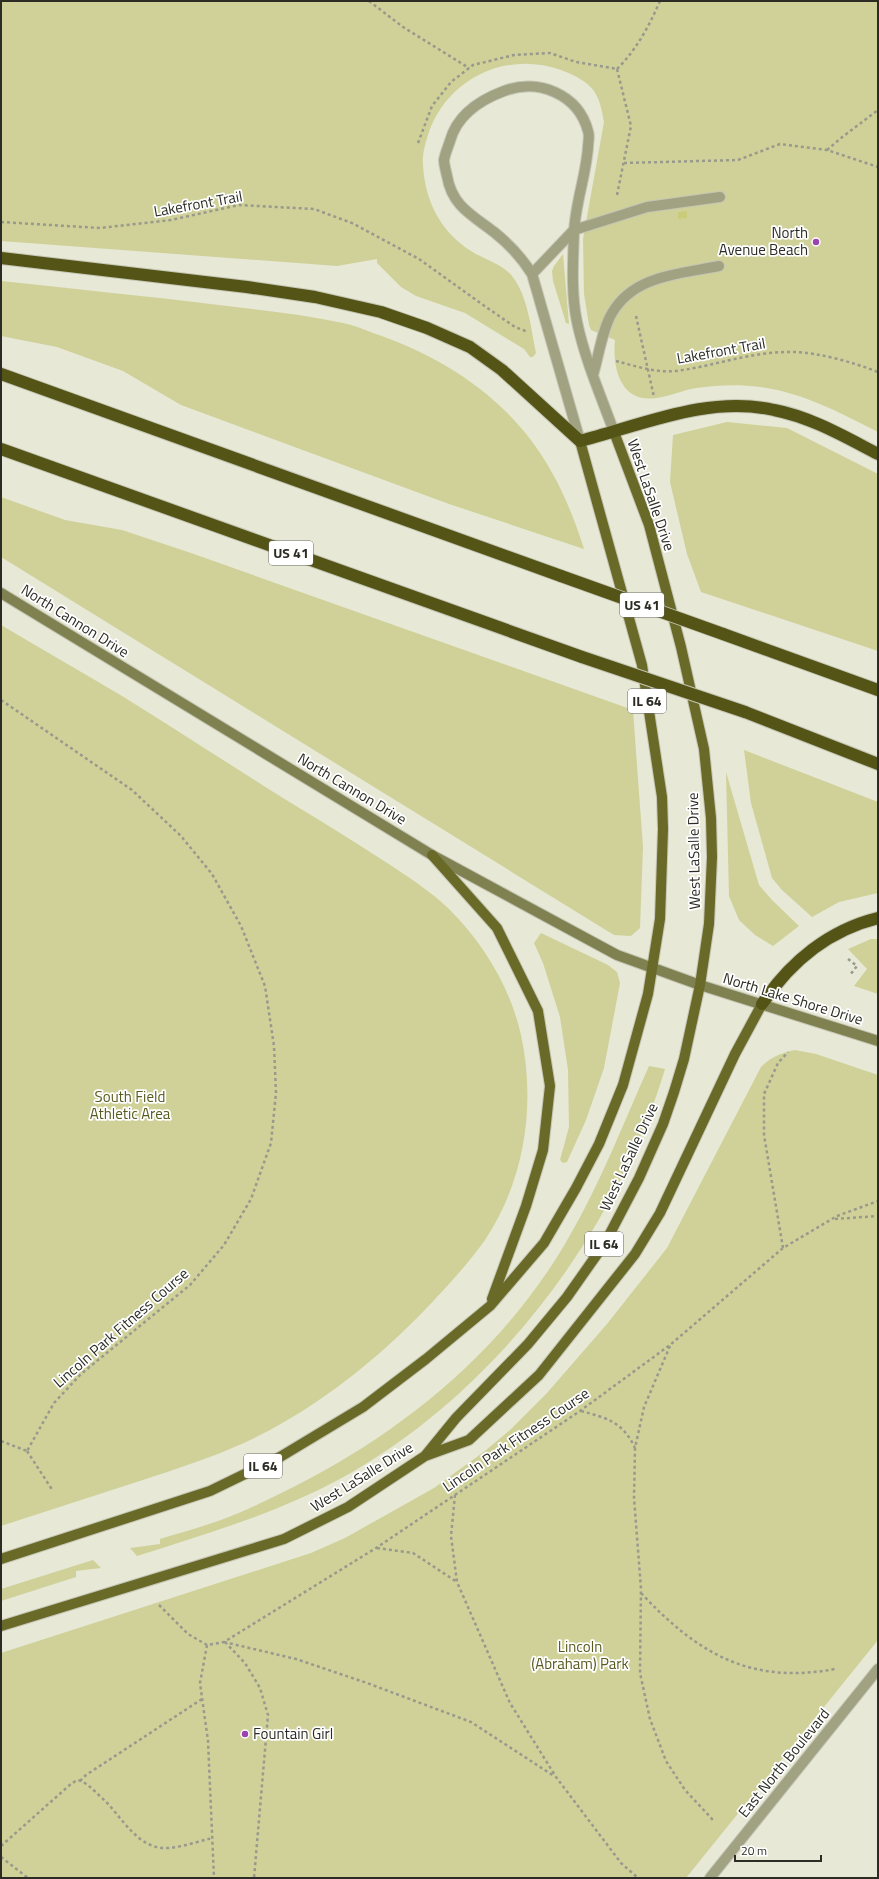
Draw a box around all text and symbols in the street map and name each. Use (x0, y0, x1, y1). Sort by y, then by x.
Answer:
street label: Lakefront Trail (152, 184, 244, 223)
place label: North Avenue Beach (719, 221, 808, 261)
marker: North Avenue Beach (811, 237, 821, 247)
street label: Lakefront Trail (675, 331, 767, 370)
street label: West LaSalle Drive (622, 436, 681, 554)
road number: US 41 (269, 541, 313, 565)
street label: North Cannon Drive (17, 578, 134, 663)
road number: US 41 (620, 593, 664, 617)
road number: IL 64 (628, 689, 666, 713)
street label: North Cannon Drive (293, 747, 411, 830)
street label: West LaSalle Drive (681, 792, 706, 910)
street label: North Lake Shore Drive (720, 966, 866, 1031)
park label: South Field Athletic Area (90, 1085, 171, 1125)
street label: West LaSalle Drive (593, 1099, 664, 1215)
road number: IL 64 (585, 1232, 623, 1256)
street label: Lincoln Park Fitness Course (48, 1262, 193, 1393)
street label: Lincoln Park Fitness Course (438, 1382, 594, 1497)
street label: West LaSalle Drive (306, 1436, 417, 1517)
road number: IL 64 (244, 1454, 282, 1478)
park label: Lincoln (Abraham) Park (531, 1635, 629, 1675)
street label: East North Boulevard (732, 1703, 835, 1822)
place label: Fountain Girl (253, 1722, 333, 1745)
marker: Fountain Girl (240, 1729, 250, 1739)
scale bar (735, 1837, 821, 1863)
text: 20 m (741, 1841, 767, 1860)

